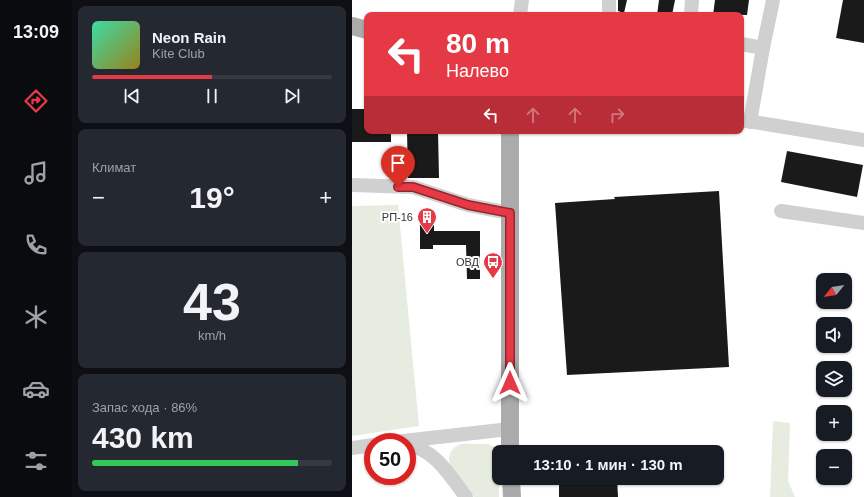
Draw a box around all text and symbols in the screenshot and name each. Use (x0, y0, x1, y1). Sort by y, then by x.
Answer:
text: 13:09 (13, 22, 59, 42)
icon: left (380, 28, 432, 80)
text: 80 m (446, 28, 510, 59)
text: Neon Rain (152, 29, 226, 46)
text: Kite Club (152, 46, 205, 61)
text: Налево (446, 61, 509, 81)
icon: previous (121, 85, 143, 107)
icon: pause (201, 85, 223, 107)
icon: next (281, 85, 303, 107)
icon: directions (22, 87, 50, 115)
icon: left (480, 104, 502, 126)
icon: ahead (522, 104, 544, 126)
icon: ahead (564, 104, 586, 126)
icon: right (606, 104, 628, 126)
pin (381, 146, 415, 187)
icon: arrive (387, 152, 409, 174)
icon: music (22, 159, 50, 187)
text: Климат (92, 160, 136, 175)
text: 19° (189, 181, 235, 214)
text: − (92, 185, 105, 210)
text: + (319, 185, 332, 210)
building icon: РП-16 (416, 206, 438, 234)
place label: РП-16 (382, 211, 413, 223)
icon: phone (22, 231, 50, 259)
bus stop icon: ОВД (482, 251, 504, 279)
place label: ОВД (456, 256, 480, 268)
text: 43 (183, 273, 241, 331)
north arrow (816, 273, 852, 309)
map controls (816, 273, 852, 485)
icon: climate (22, 303, 50, 331)
button: sound (816, 317, 852, 353)
text: km/h (198, 328, 226, 343)
button: layers (816, 361, 852, 397)
position arrow (489, 362, 531, 404)
icon: car (22, 375, 50, 403)
text: Запас хода · 86% (92, 400, 197, 415)
button: + (816, 405, 852, 441)
text: 430 km (92, 421, 194, 454)
speed limit sign: 50 (364, 433, 416, 485)
icon: filters (22, 447, 50, 475)
button: − (816, 449, 852, 485)
text: 13:10 · 1 мин · 130 m (533, 456, 683, 473)

